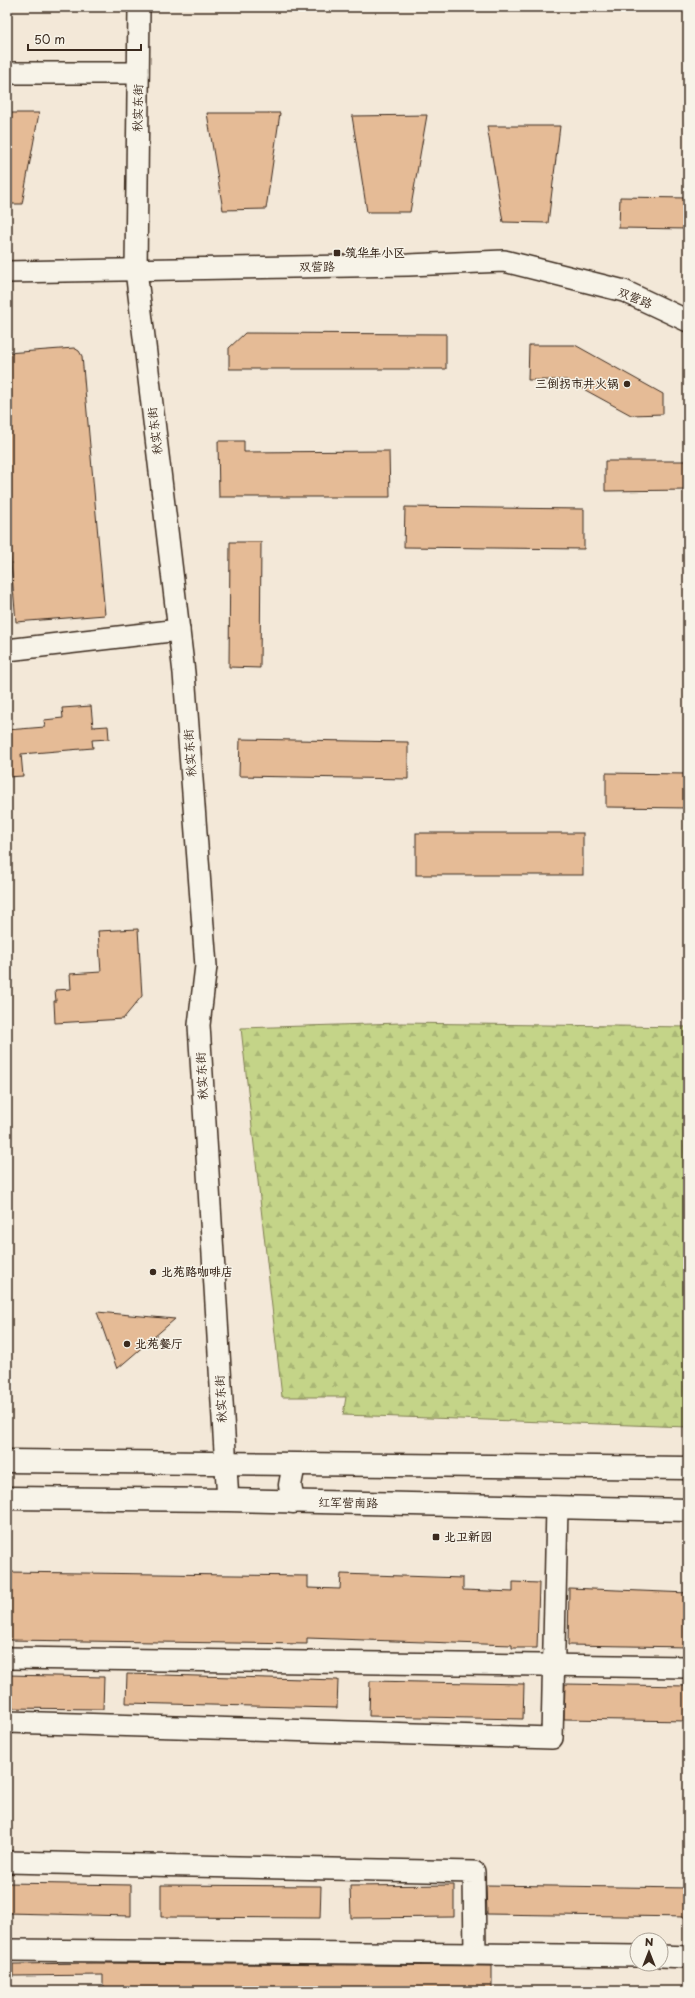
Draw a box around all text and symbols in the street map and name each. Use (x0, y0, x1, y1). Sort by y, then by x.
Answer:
scale bar (28, 26, 141, 52)
text: 50 m (34, 30, 65, 48)
street label: 秋实东街 (128, 84, 146, 132)
place label: 筑华年小区 (345, 243, 405, 261)
marker: 筑华年小区 (332, 248, 342, 258)
street label: 双营路 (299, 257, 335, 275)
street label: 双营路 (615, 282, 655, 312)
place label: 三倒拐市井火锅 (535, 374, 619, 392)
marker: 三倒拐市井火锅 (622, 379, 632, 389)
street label: 秋实东街 (142, 406, 166, 456)
street label: 秋实东街 (178, 728, 200, 778)
street label: 秋实东街 (191, 1052, 211, 1100)
place label: 北苑路咖啡店 (161, 1262, 233, 1280)
marker: 北苑路咖啡店 (148, 1267, 158, 1277)
place label: 北苑餐厅 (135, 1334, 183, 1352)
marker: 北苑餐厅 (122, 1339, 132, 1349)
street label: 秋实东街 (210, 1375, 230, 1423)
street label: 红军营南路 (318, 1492, 378, 1512)
place label: 北卫新园 (444, 1527, 492, 1545)
marker: 北卫新园 (431, 1532, 441, 1542)
north arrow (629, 1932, 669, 1972)
text: N (645, 1933, 654, 1950)

